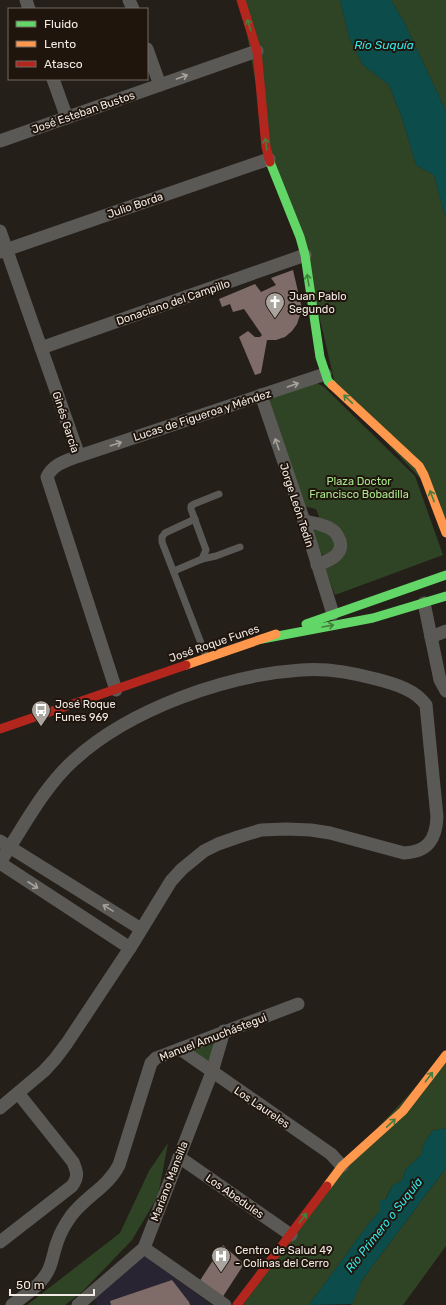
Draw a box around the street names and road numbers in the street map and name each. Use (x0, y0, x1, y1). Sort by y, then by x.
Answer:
street label: José Esteban Bustos (30, 89, 137, 136)
street label: Julio Borda (106, 190, 165, 221)
street label: Donaciano del Campillo (115, 277, 232, 328)
street label: Lucas de Figueroa y Méndez (132, 387, 273, 444)
street label: Ginés García (49, 390, 82, 454)
street label: Jorge León Tedin (277, 461, 316, 549)
street label: José Roque Funes (167, 622, 261, 665)
street label: Manuel Amuchástegui (158, 1011, 269, 1064)
street label: Los Laureles (231, 1084, 292, 1131)
street label: Mariano Mansilla (148, 1139, 191, 1223)
street label: Los Abedules (203, 1172, 267, 1221)

